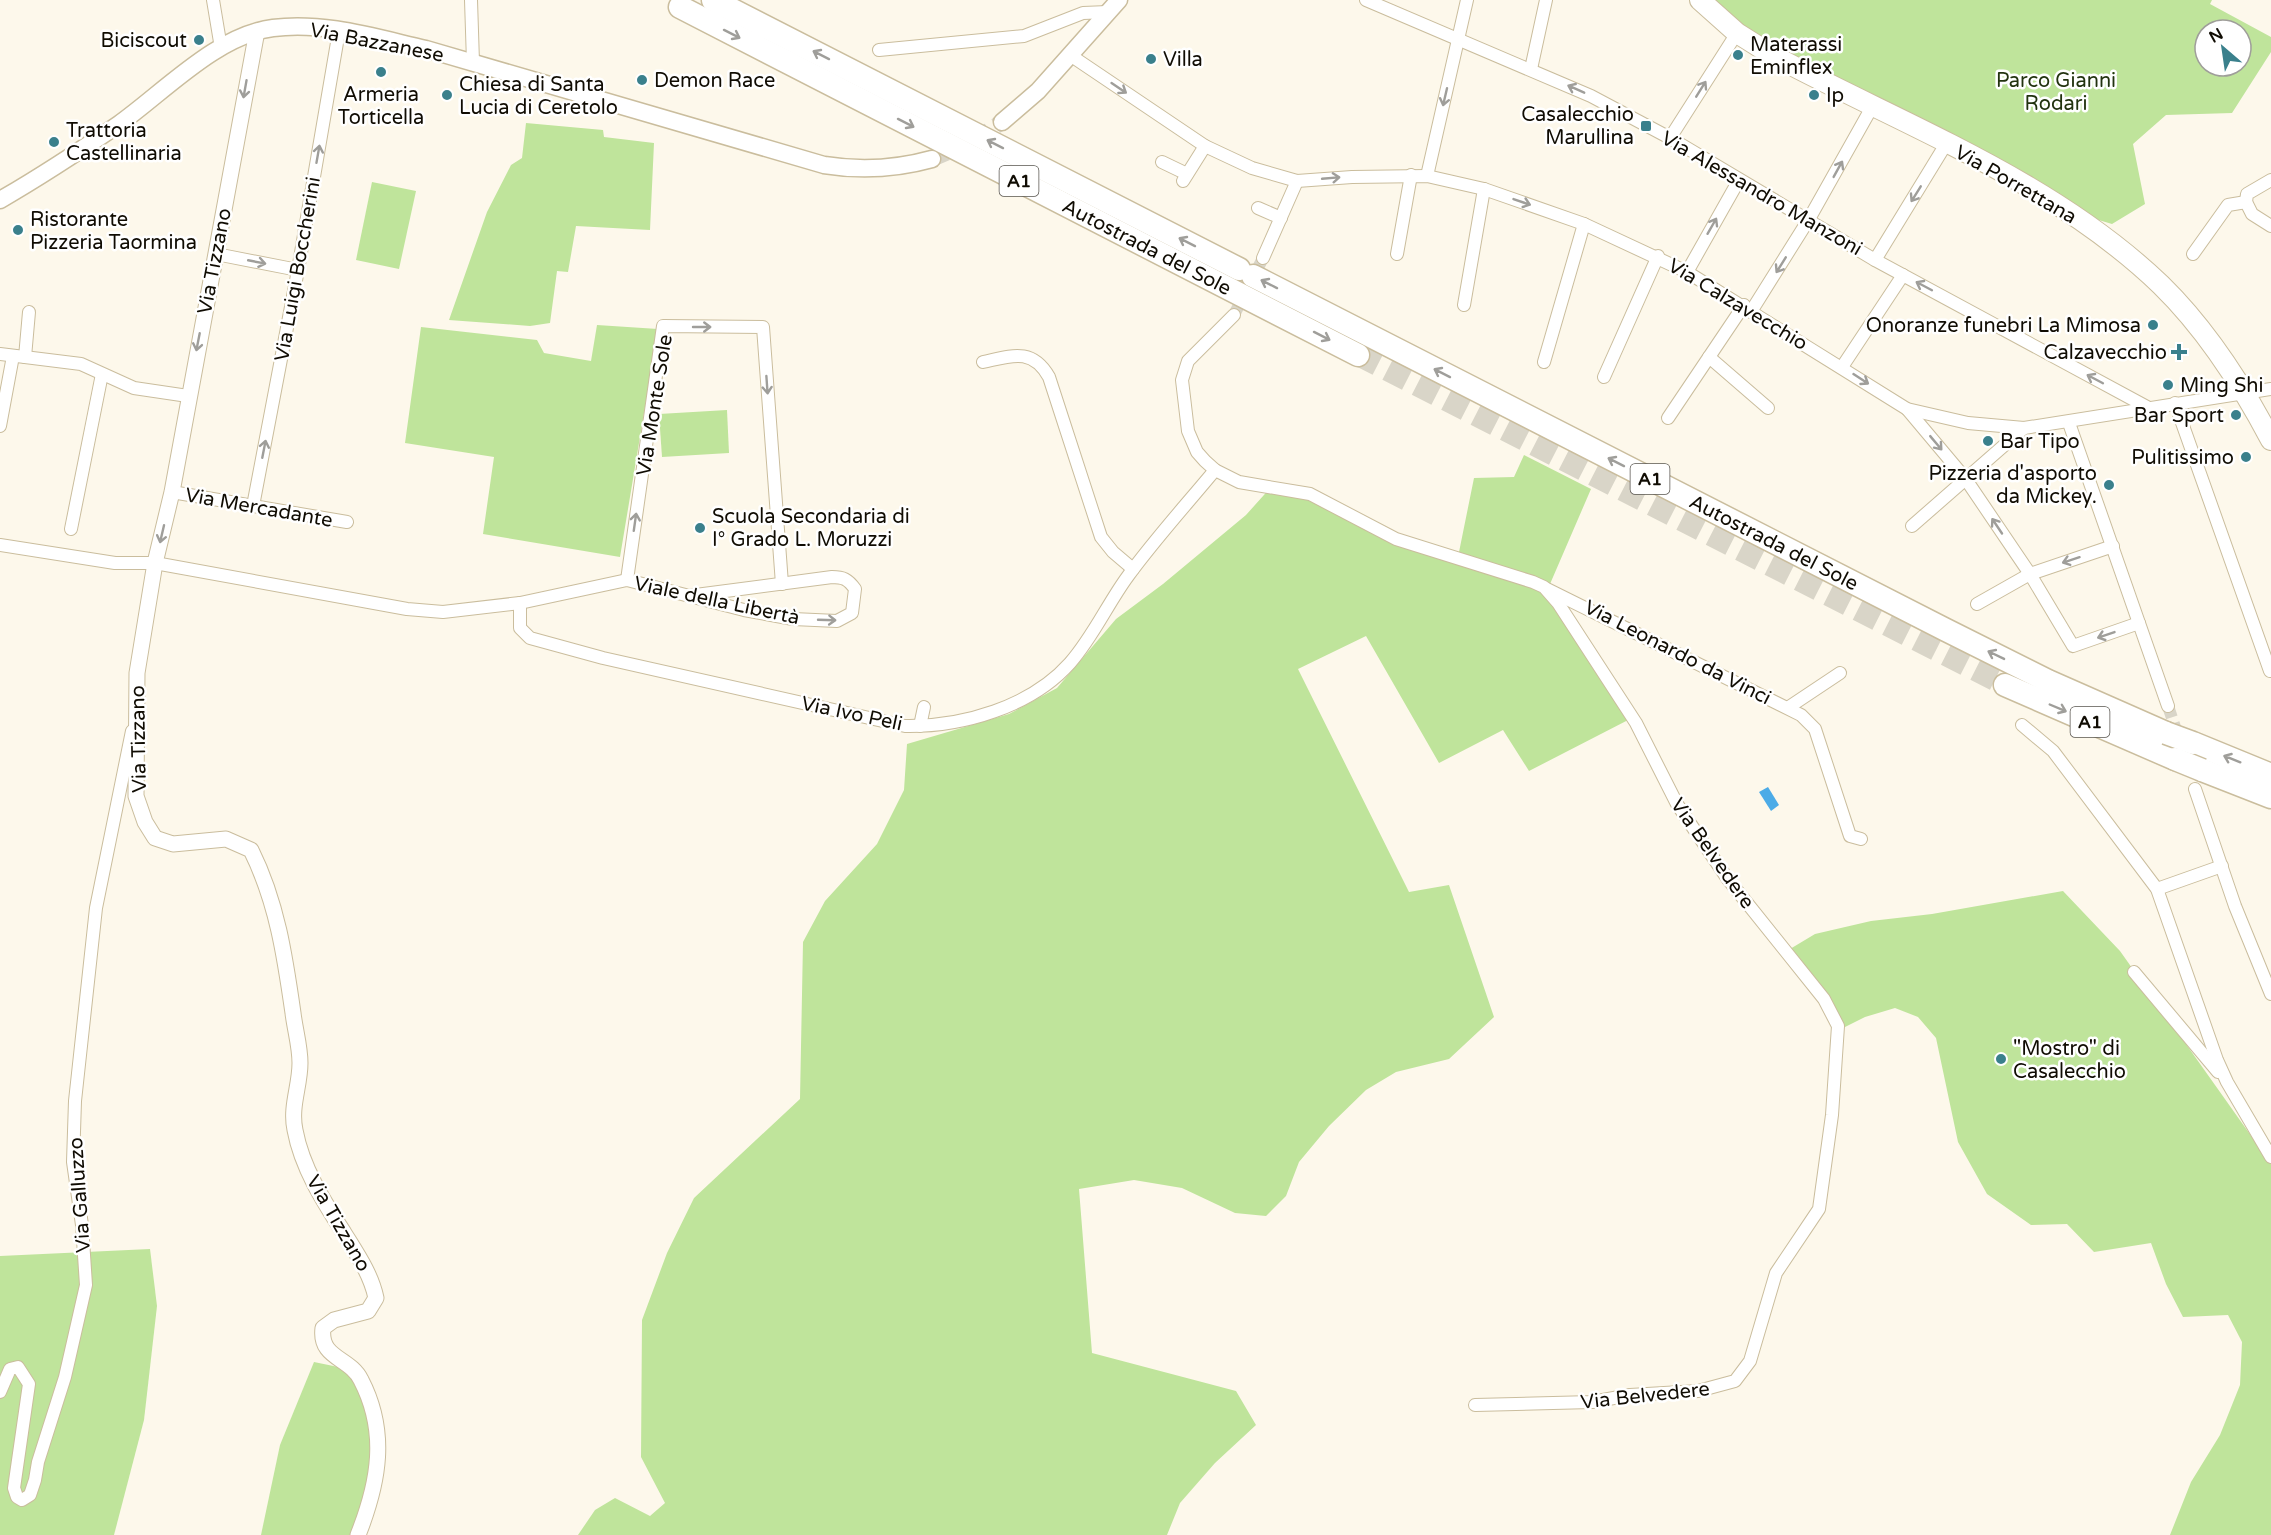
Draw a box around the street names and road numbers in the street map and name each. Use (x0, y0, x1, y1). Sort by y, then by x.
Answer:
street label: Via Bazzanese (308, 18, 446, 68)
street label: Via Alessandro Manzoni (1657, 126, 1866, 261)
street label: Via Porrettana (1950, 140, 2081, 229)
road number: A1 (1000, 166, 1038, 196)
street label: Via Luigi Boccherini (270, 175, 326, 363)
street label: Autostrada del Sole (1058, 194, 1235, 301)
street label: Via Tizzano (193, 206, 237, 316)
street label: Via Calzavecchio (1663, 254, 1812, 356)
street label: Via Monte Sole (632, 333, 678, 478)
road number: A1 (1630, 464, 1670, 494)
street label: Via Mercadante (183, 483, 334, 533)
street label: Autostrada del Sole (1685, 490, 1862, 596)
street label: Viale della Libertà (632, 572, 802, 630)
street label: Via Leonardo da Vinci (1580, 595, 1775, 710)
street label: Via Tizzano (126, 685, 152, 793)
street label: Via Ivo Peli (799, 692, 905, 736)
road number: A1 (2070, 707, 2110, 737)
street label: Via Belvedere (1665, 794, 1759, 914)
street label: Via Galluzzo (64, 1136, 96, 1253)
street label: Via Tizzano (301, 1171, 375, 1276)
street label: Via Belvedere (1579, 1377, 1711, 1415)

